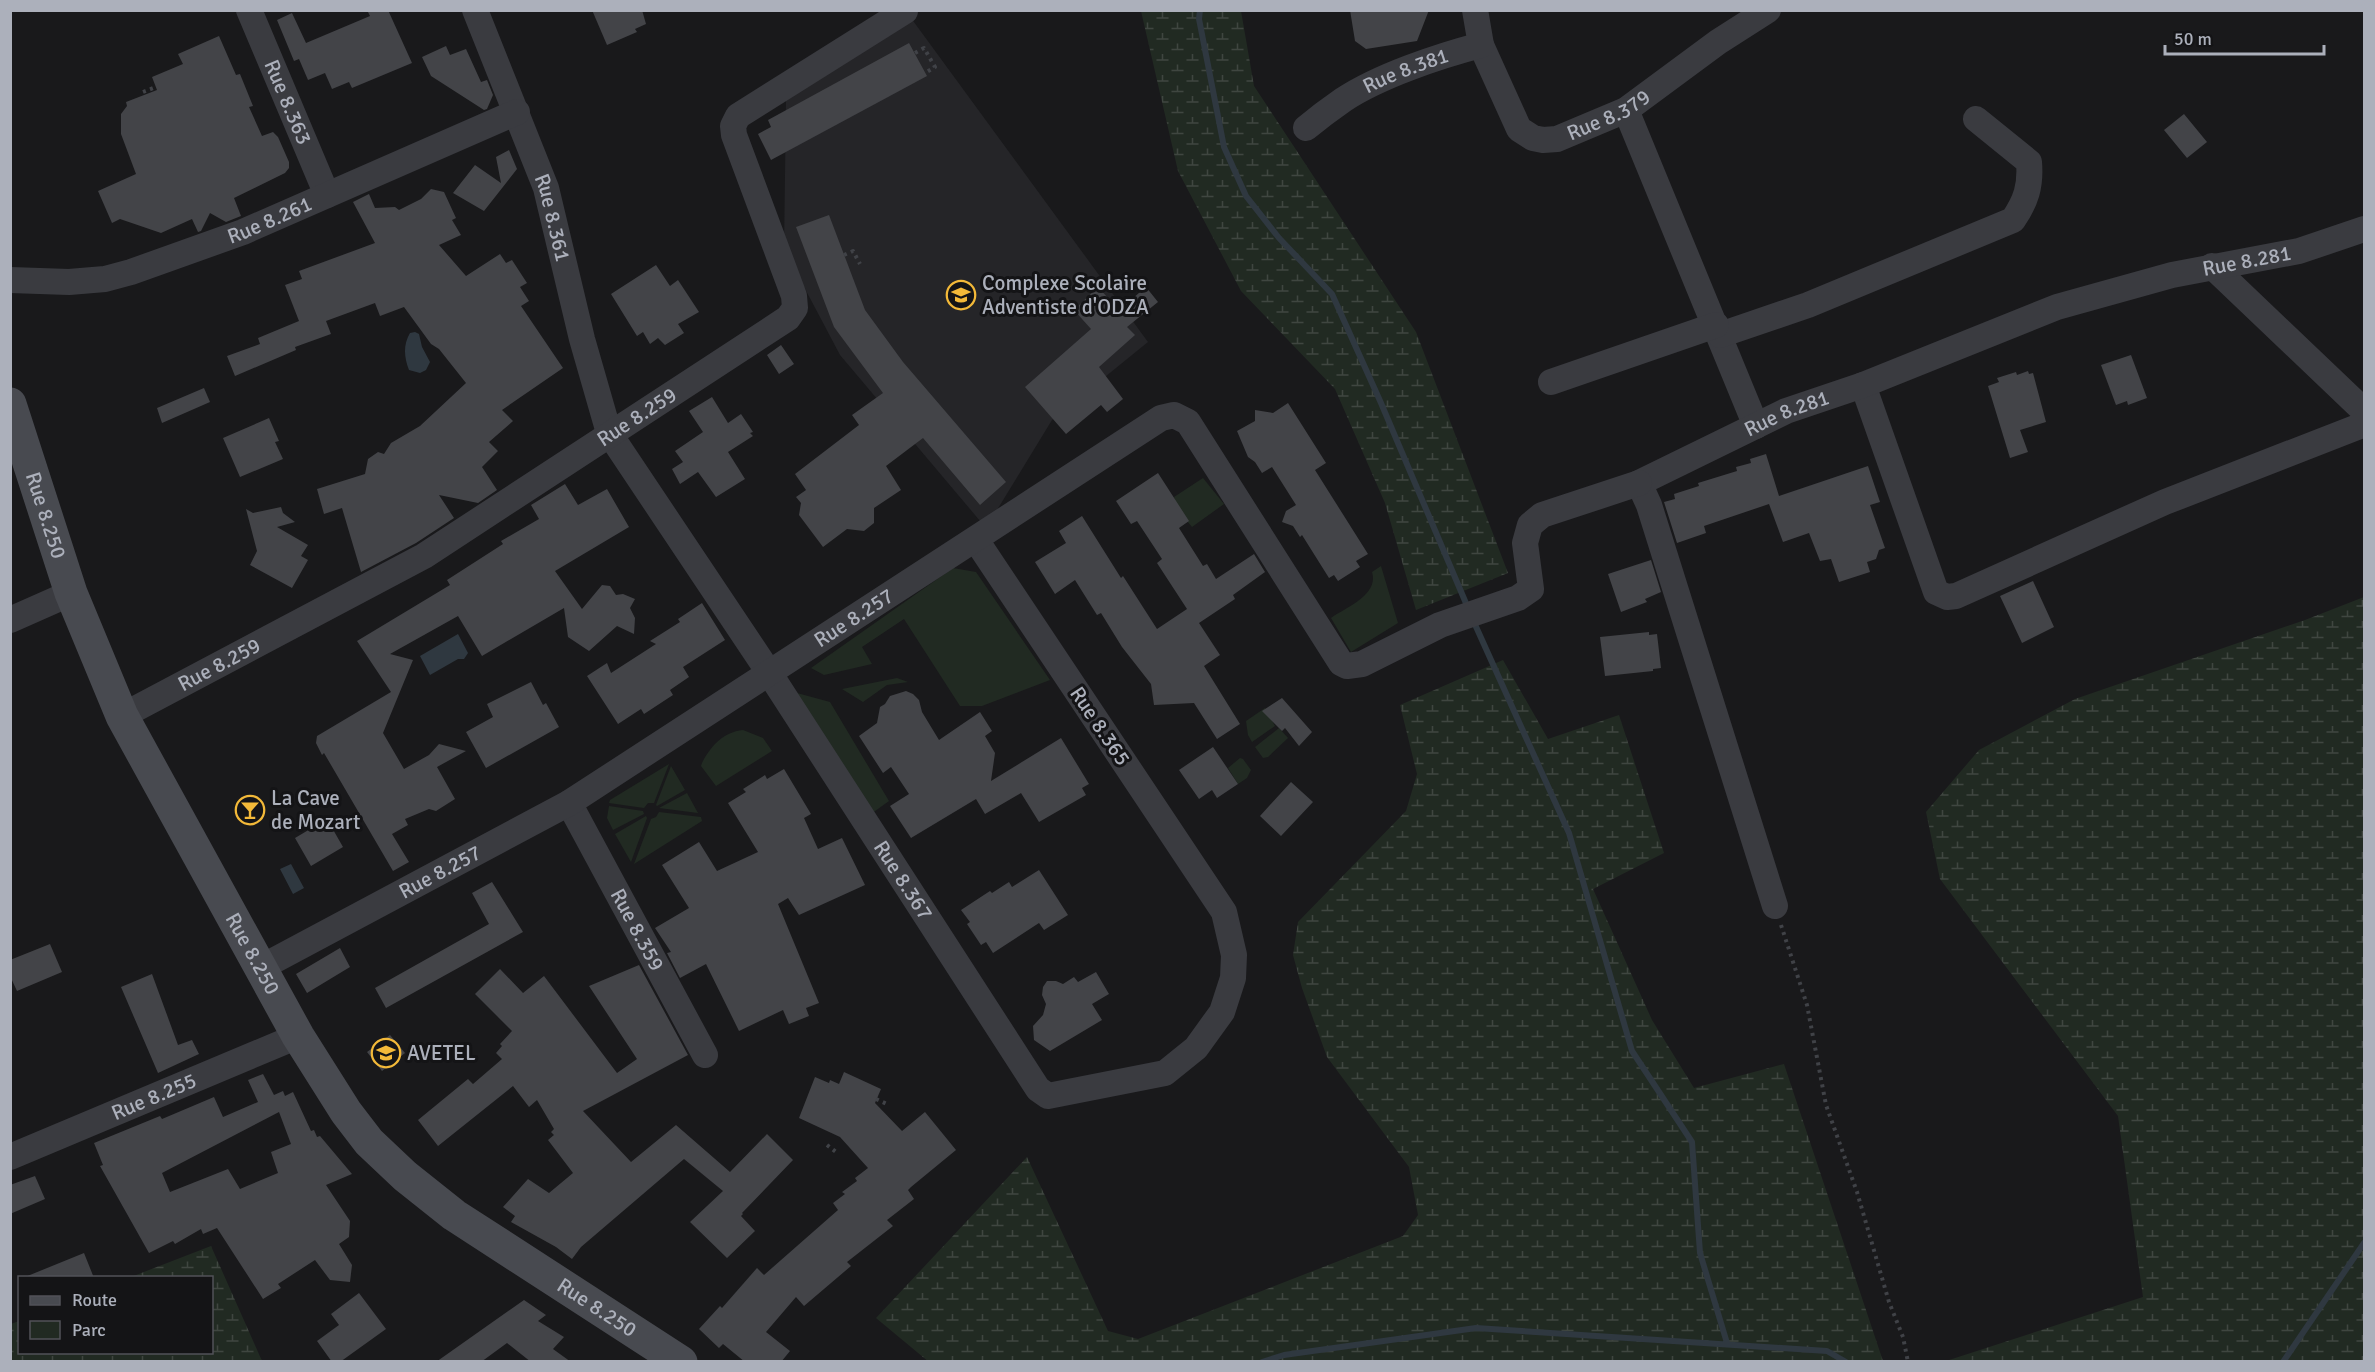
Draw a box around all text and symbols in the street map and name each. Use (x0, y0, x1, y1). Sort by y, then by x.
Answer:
scale bar (2165, 18, 2324, 56)
text: 50 m (2174, 28, 2212, 50)
street label: Rue 8.381 (1359, 42, 1452, 99)
street label: Rue 8.363 (258, 56, 317, 148)
street label: Rue 8.379 (1563, 84, 1655, 146)
street label: Rue 8.361 (529, 170, 576, 264)
street label: Rue 8.261 (224, 190, 316, 250)
street label: Rue 8.281 (2200, 240, 2293, 282)
place label: Complexe Scolaire Adventiste d'ODZA (982, 270, 1149, 320)
school or university icon: Complexe Scolaire Adventiste d'ODZA (945, 279, 977, 311)
street label: Rue 8.259 (592, 381, 681, 452)
street label: Rue 8.281 (1740, 384, 1832, 442)
street label: Rue 8.250 (20, 469, 72, 562)
street label: Rue 8.257 (809, 582, 898, 653)
street label: Rue 8.259 (174, 632, 265, 697)
street label: Rue 8.365 (1064, 682, 1136, 770)
place label: La Cave de Mozart (271, 785, 360, 835)
bar icon: La Cave de Mozart (234, 794, 266, 826)
street label: Rue 8.367 (868, 836, 938, 925)
street label: Rue 8.257 (394, 839, 486, 904)
street label: Rue 8.359 (605, 884, 670, 975)
street label: Rue 8.250 (220, 908, 286, 999)
school or university icon: AVETEL (370, 1037, 402, 1069)
place label: AVETEL (407, 1040, 476, 1066)
street label: Rue 8.255 (107, 1067, 200, 1126)
street label: Rue 8.250 (552, 1272, 642, 1343)
legend (18, 1276, 213, 1354)
text: Route (72, 1289, 117, 1311)
text: Parc (72, 1319, 106, 1341)

